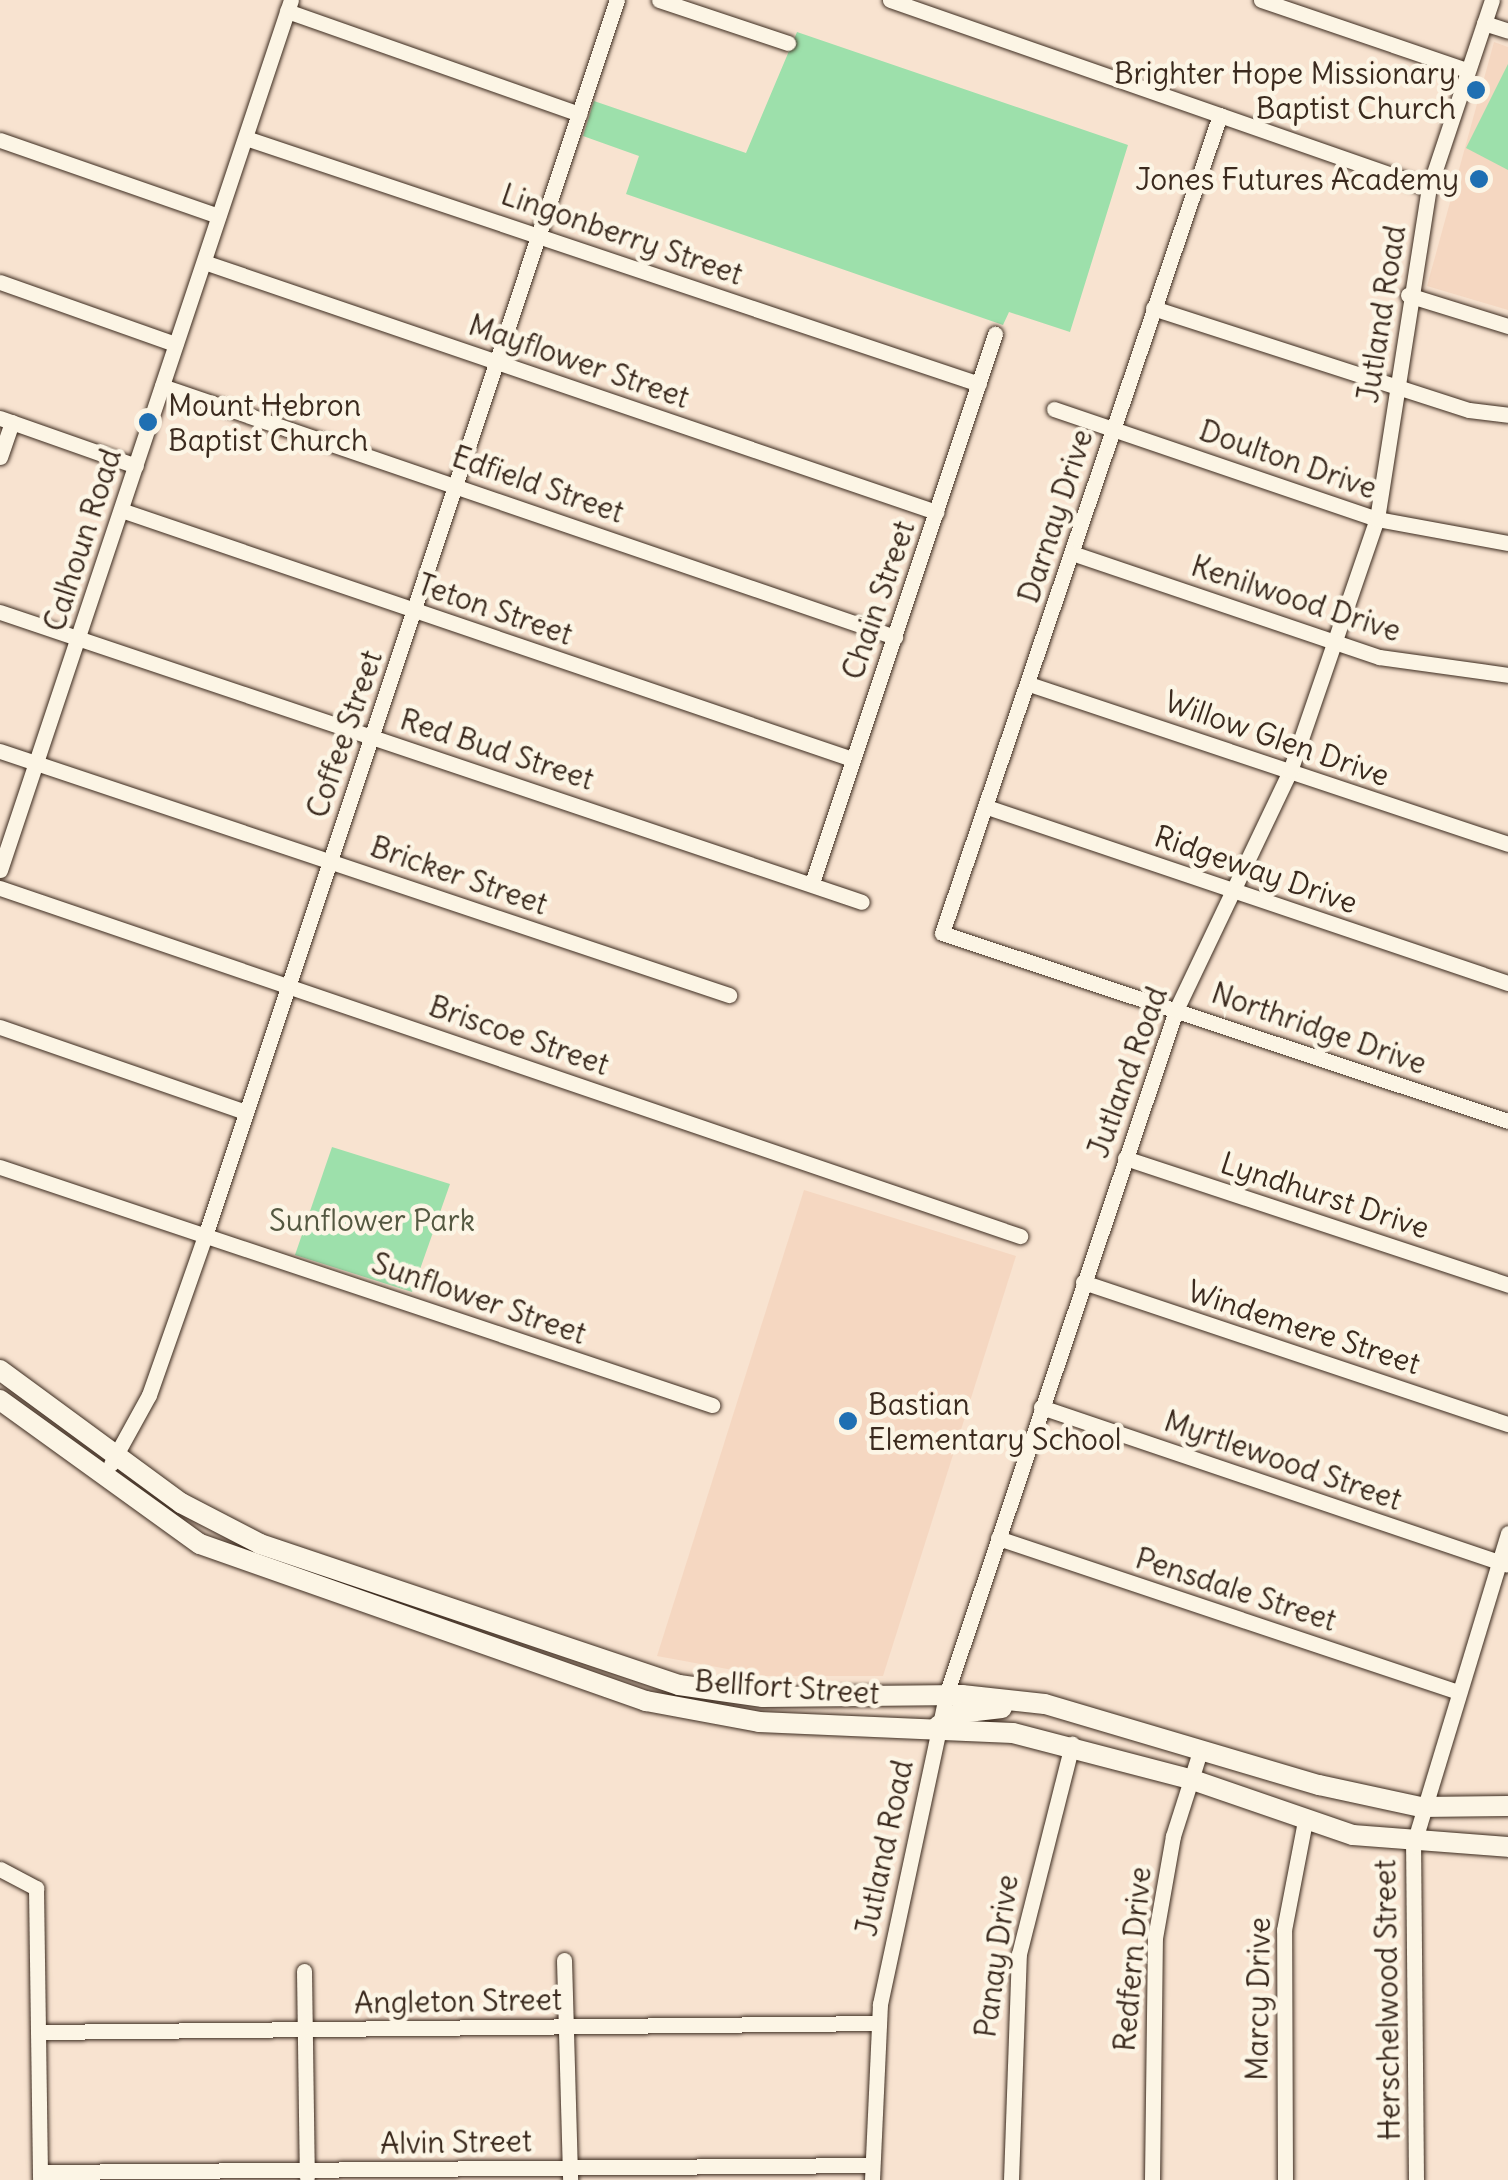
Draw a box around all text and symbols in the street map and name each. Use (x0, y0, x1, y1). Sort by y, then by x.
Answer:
place label: Brighter Hope Missionary Baptist Church (1114, 55, 1456, 126)
marker: Brighter Hope Missionary Baptist Church (1465, 79, 1487, 101)
place label: Jones Futures Academy (1135, 161, 1459, 197)
marker: Jones Futures Academy (1468, 168, 1490, 190)
street label: Lingonberry Street (497, 176, 747, 292)
street label: Jutland Road (1349, 223, 1413, 405)
street label: Mayflower Street (464, 306, 694, 416)
place label: Mount Hebron Baptist Church (168, 387, 368, 458)
marker: Mount Hebron Baptist Church (137, 411, 159, 433)
street label: Doulton Drive (1195, 412, 1381, 506)
street label: Darnay Drive (1010, 425, 1100, 607)
street label: Edfield Street (447, 438, 629, 530)
street label: Calhoun Road (36, 444, 128, 636)
street label: Chain Street (834, 516, 922, 684)
street label: Kenilwood Drive (1187, 547, 1405, 649)
street label: Teton Street (413, 566, 577, 652)
street label: Coffee Street (299, 646, 389, 822)
street label: Willow Glen Drive (1160, 683, 1394, 793)
street label: Red Bud Street (396, 701, 598, 797)
street label: Ridgeway Drive (1150, 817, 1362, 921)
street label: Bricker Street (366, 828, 552, 922)
street label: Northridge Drive (1207, 974, 1431, 1082)
street label: Jutland Road (1079, 982, 1175, 1162)
street label: Briscoe Street (424, 987, 614, 1083)
street label: Lyndhurst Drive (1216, 1144, 1434, 1246)
park label: Sunflower Park (269, 1202, 475, 1238)
street label: Sunflower Street (367, 1245, 591, 1351)
street label: Windemere Street (1183, 1272, 1425, 1382)
place label: Bastian Elementary School (868, 1386, 1121, 1456)
street label: Myrtlewood Street (1160, 1403, 1406, 1517)
marker: Bastian Elementary School (837, 1410, 859, 1432)
street label: Pensdale Street (1131, 1540, 1341, 1638)
street label: Bellfort Street (693, 1663, 881, 1711)
street label: Jutland Road (848, 1757, 920, 1939)
street label: Herschelwood Street (1367, 1859, 1407, 2141)
street label: Redfern Drive (1106, 1865, 1158, 2053)
street label: Panay Drive (967, 1872, 1025, 2040)
street label: Marcy Drive (1239, 1917, 1277, 2081)
street label: Angleton Street (354, 1981, 562, 2021)
street label: Alvin Street (380, 2123, 532, 2161)

